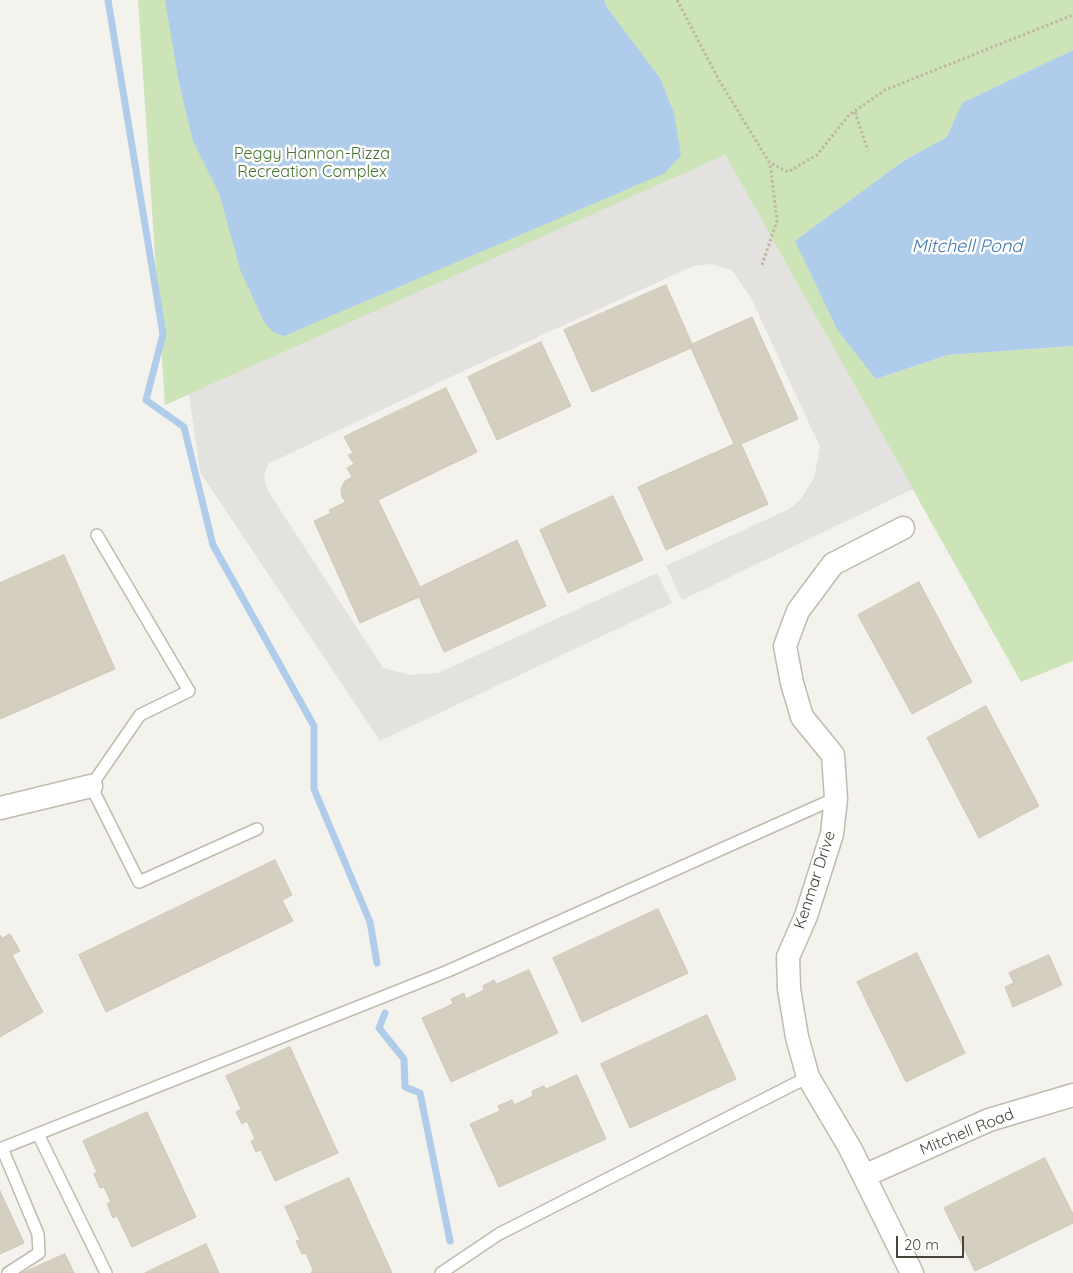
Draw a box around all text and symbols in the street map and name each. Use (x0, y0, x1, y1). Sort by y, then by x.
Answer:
park label: Peggy Hannon-Rizza Recreation Complex (234, 144, 390, 182)
water label: Mitchell Pond (912, 236, 1022, 258)
street label: Kenmar Drive (790, 828, 840, 932)
street label: Mitchell Road (917, 1104, 1017, 1160)
scale bar (898, 1226, 966, 1258)
text: 20 m (904, 1235, 939, 1254)

